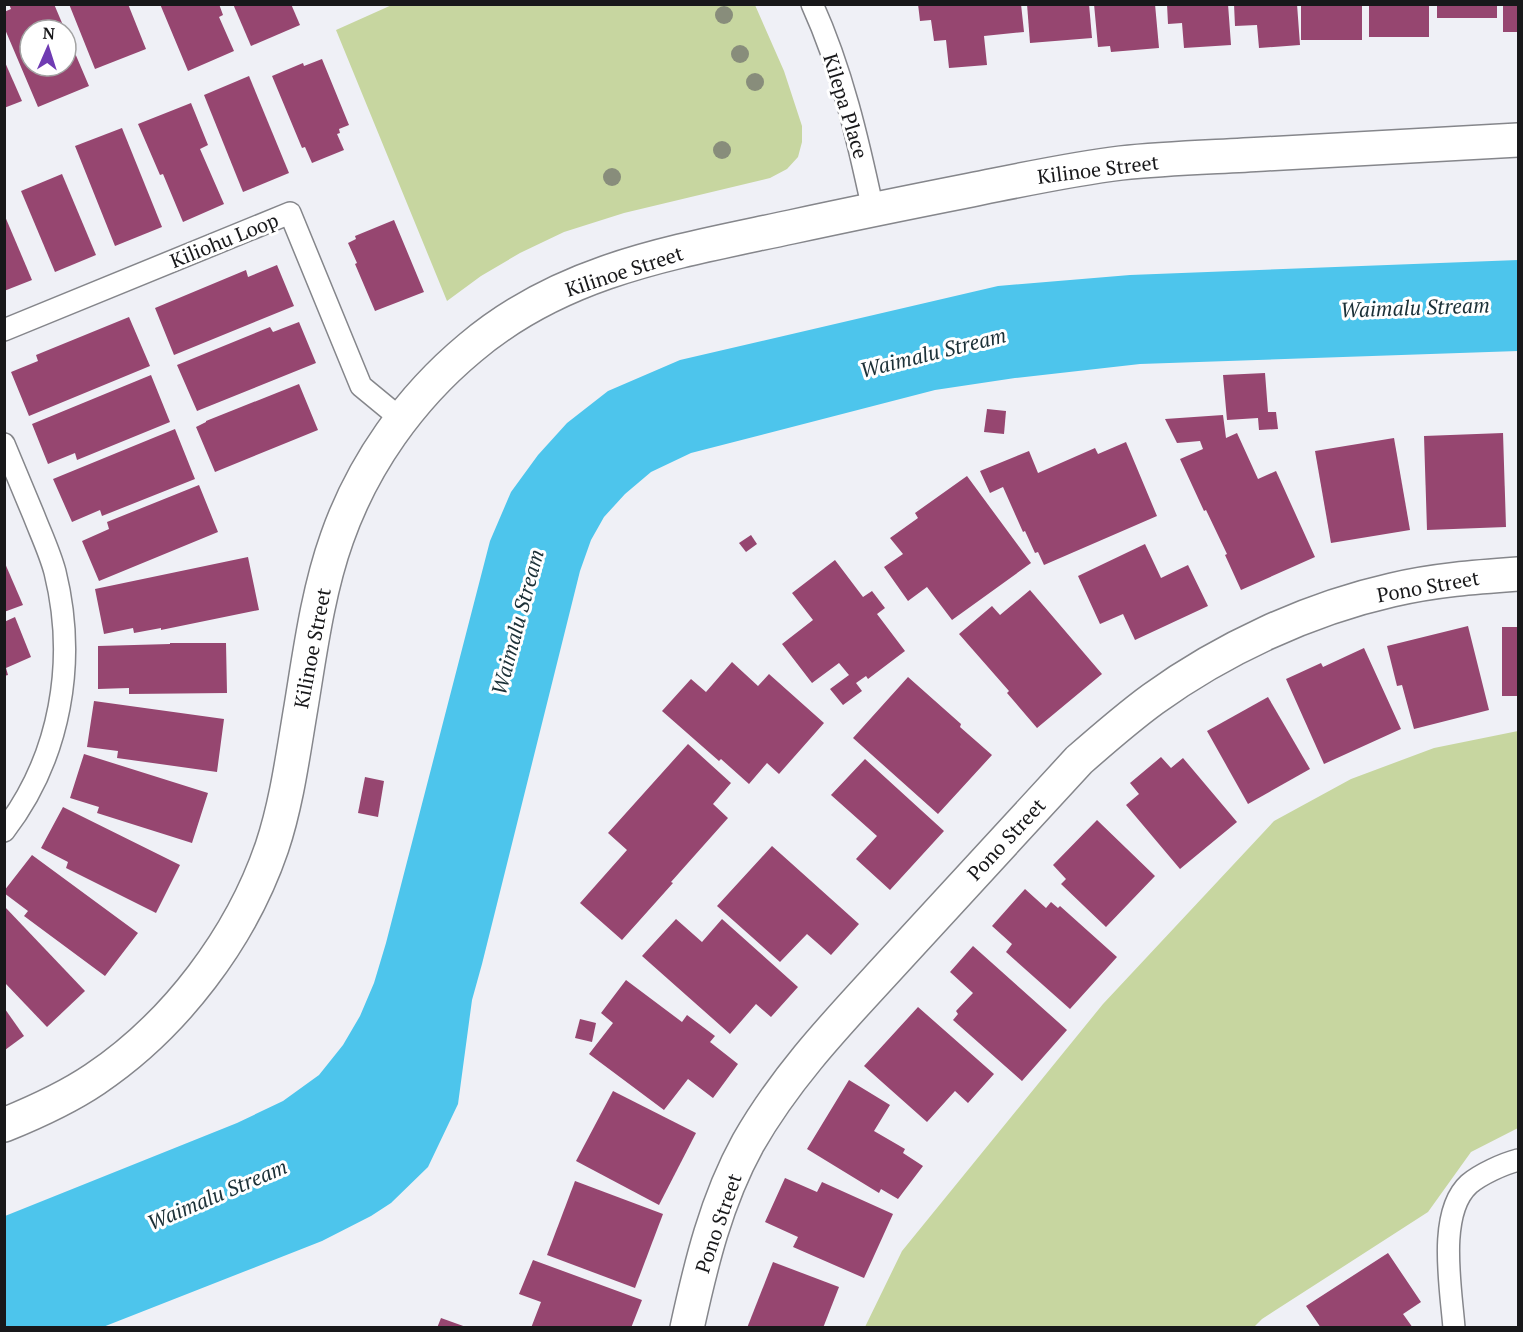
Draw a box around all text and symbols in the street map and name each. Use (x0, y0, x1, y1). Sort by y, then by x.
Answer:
north arrow (18, 18, 78, 78)
text: N (42, 22, 55, 44)
street label: Kilepa Place (817, 50, 875, 162)
street label: Kilinoe Street (1036, 148, 1161, 190)
street label: Kiliohu Loop (166, 206, 282, 274)
street label: Kilinoe Street (562, 239, 687, 303)
water label: Waimalu Stream (1340, 290, 1490, 324)
water label: Waimalu Stream (857, 320, 1009, 384)
water label: Waimalu Stream (484, 546, 550, 698)
street label: Pono Street (1375, 564, 1482, 608)
street label: Kilinoe Street (287, 585, 337, 711)
street label: Pono Street (961, 792, 1052, 886)
water label: Waimalu Stream (143, 1152, 291, 1236)
street label: Pono Street (688, 1169, 748, 1276)

